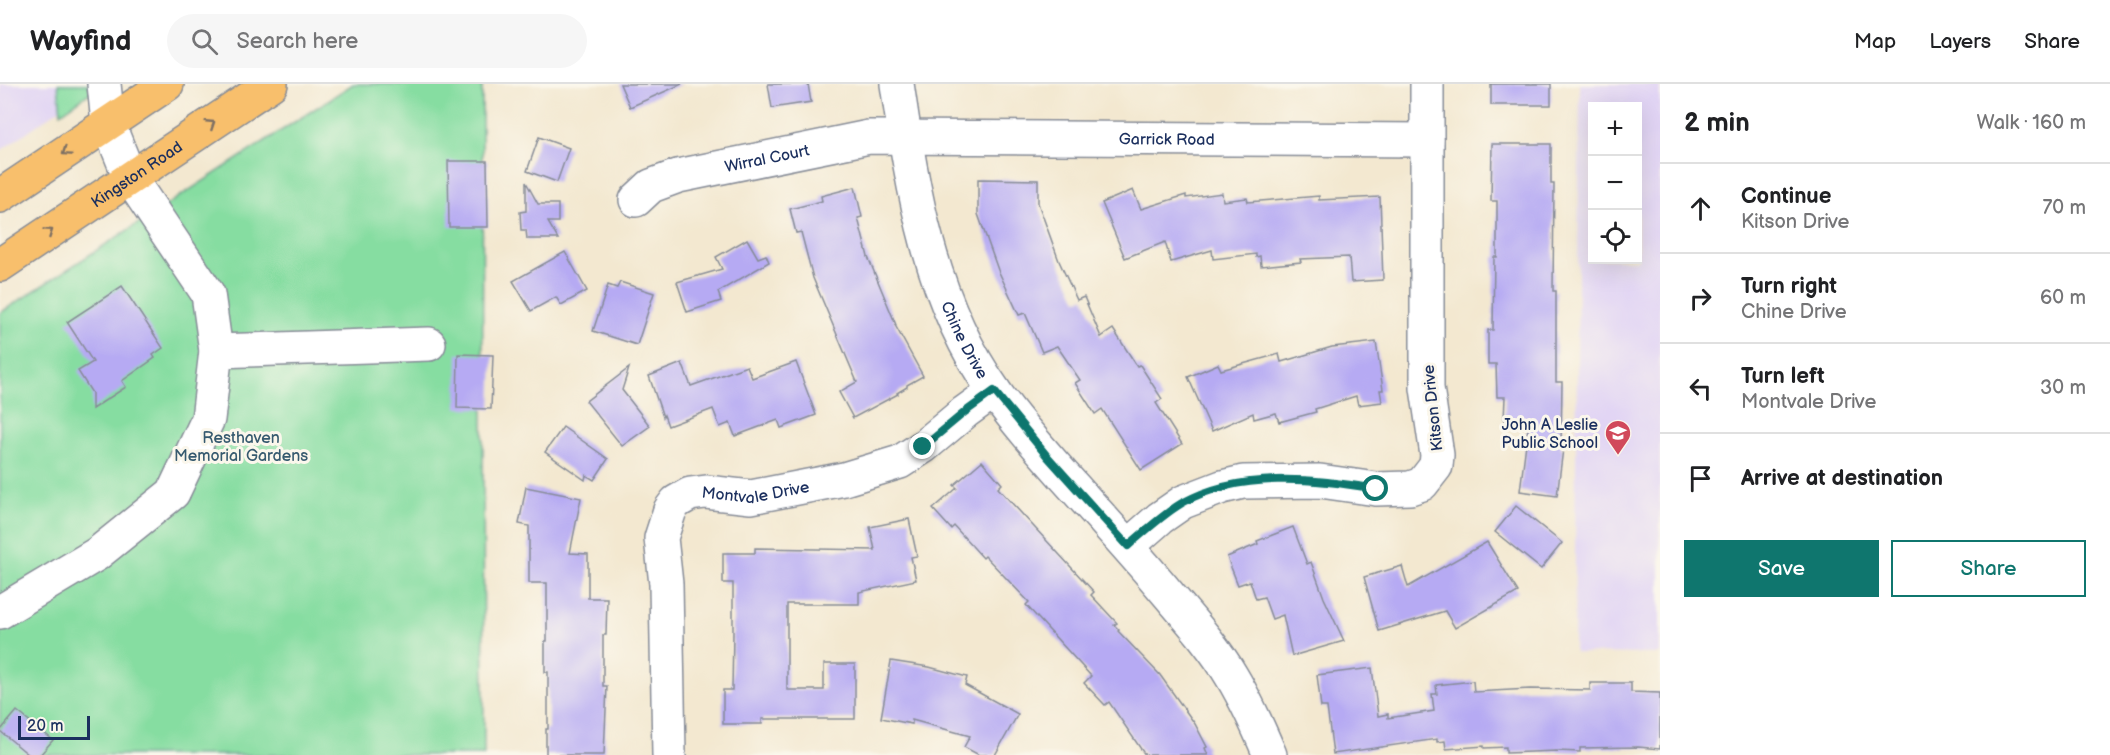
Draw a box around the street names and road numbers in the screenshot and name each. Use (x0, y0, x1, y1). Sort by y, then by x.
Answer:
street label: Garrick Road (1119, 130, 1215, 150)
street label: Kingston Road (88, 138, 187, 212)
street label: Wirral Court (723, 141, 811, 177)
street label: Chine Drive (936, 299, 992, 383)
street label: Kitson Drive (1419, 363, 1447, 452)
street label: Montvale Drive (701, 478, 811, 508)

